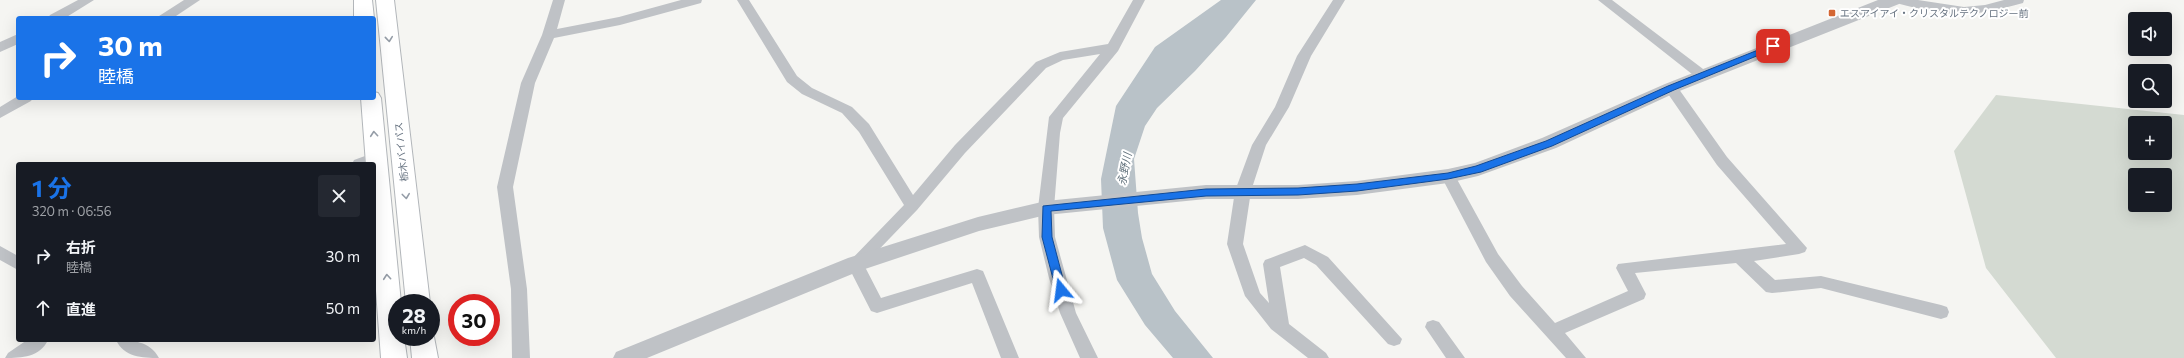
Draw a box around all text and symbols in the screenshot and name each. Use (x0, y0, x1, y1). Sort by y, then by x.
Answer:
place label: エスアイアイ・クリスタルテクノロジー前 (1840, 7, 2028, 19)
marker: エスアイアイ・クリスタルテクノロジー前 (1827, 8, 1837, 18)
map controls (2128, 12, 2172, 212)
button: sound (2128, 12, 2172, 56)
text: 30 m (98, 28, 163, 62)
pin (1756, 29, 1790, 63)
icon: right (32, 32, 84, 84)
icon: arrive (1762, 35, 1784, 57)
one-way arrow (384, 36, 393, 42)
button: search (2128, 64, 2172, 108)
text: 睦橋 (98, 65, 134, 87)
button: + (2128, 116, 2172, 160)
street label: 栃木バイパス (392, 122, 410, 182)
one-way arrow (370, 131, 379, 137)
water label: 永野川 (1114, 151, 1134, 186)
button: − (2128, 168, 2172, 212)
text: 1 分 (32, 173, 71, 202)
button: close (318, 175, 360, 217)
one-way arrow (401, 193, 410, 199)
text: 320 m · 06:56 (32, 203, 112, 219)
text: 右折 (66, 238, 96, 256)
icon: right (32, 245, 54, 267)
text: 30 m (326, 247, 360, 265)
text: 睦橋 (66, 259, 92, 275)
position arrow (1040, 269, 1082, 311)
one-way arrow (383, 274, 392, 280)
speed limit sign: 30 (448, 294, 500, 346)
icon: ahead (32, 297, 54, 319)
text: 50 m (326, 299, 360, 317)
text: 直進 (66, 300, 96, 318)
text: 28 (402, 303, 426, 327)
text: km/h (402, 324, 426, 336)

